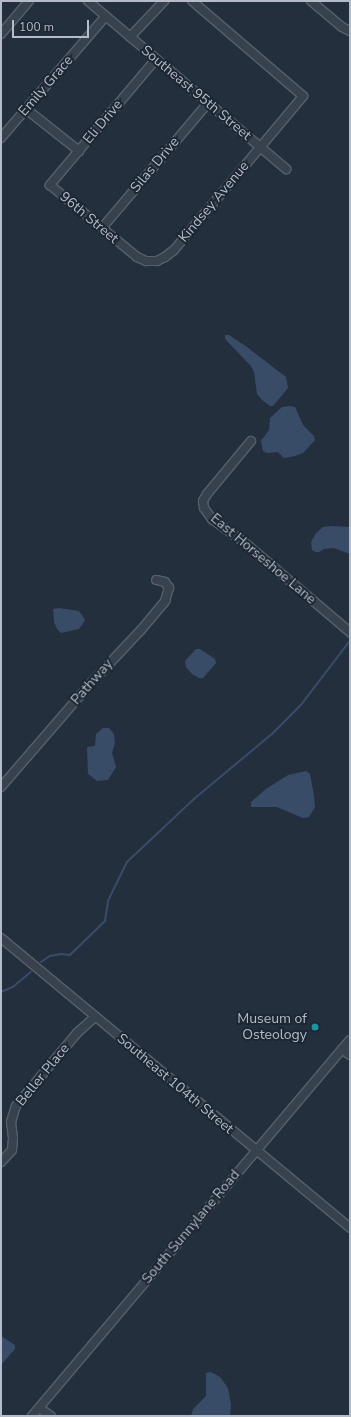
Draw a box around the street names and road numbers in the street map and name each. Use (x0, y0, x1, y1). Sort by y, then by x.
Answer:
street label: Southeast 95th Street (138, 42, 254, 144)
street label: Emily Grace (15, 52, 77, 120)
street label: Eli Drive (80, 97, 126, 147)
street label: Silas Drive (127, 134, 183, 196)
street label: Kindsey Avenue (175, 158, 253, 246)
street label: 96th Street (56, 189, 122, 247)
street label: East Horseshoe Lane (207, 510, 319, 608)
street label: Pathway (68, 656, 116, 708)
street label: Southeast 104th Street (113, 1030, 237, 1138)
street label: Beller Place (13, 1040, 73, 1110)
street label: South Sunnylane Road (139, 1167, 243, 1287)

